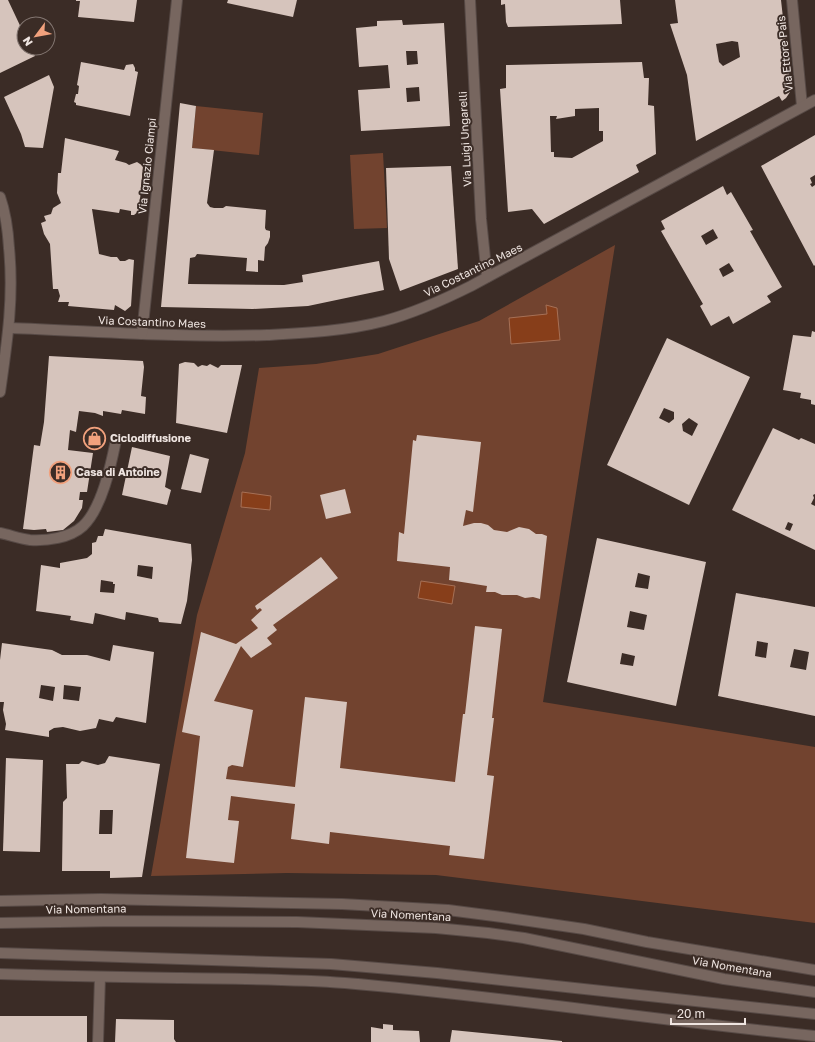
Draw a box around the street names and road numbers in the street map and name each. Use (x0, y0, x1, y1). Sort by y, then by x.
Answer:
street label: Via Ettore Pais (774, 15, 795, 93)
street label: Via Luigi Ungarelli (456, 91, 473, 187)
street label: Via Ignazio Ciampi (135, 117, 158, 215)
street label: Via Costantino Maes (421, 240, 524, 299)
street label: Via Costantino Maes (98, 313, 206, 330)
street label: Via Nomentana (46, 901, 126, 916)
street label: Via Nomentana (370, 906, 452, 923)
street label: Via Nomentana (691, 953, 773, 980)

